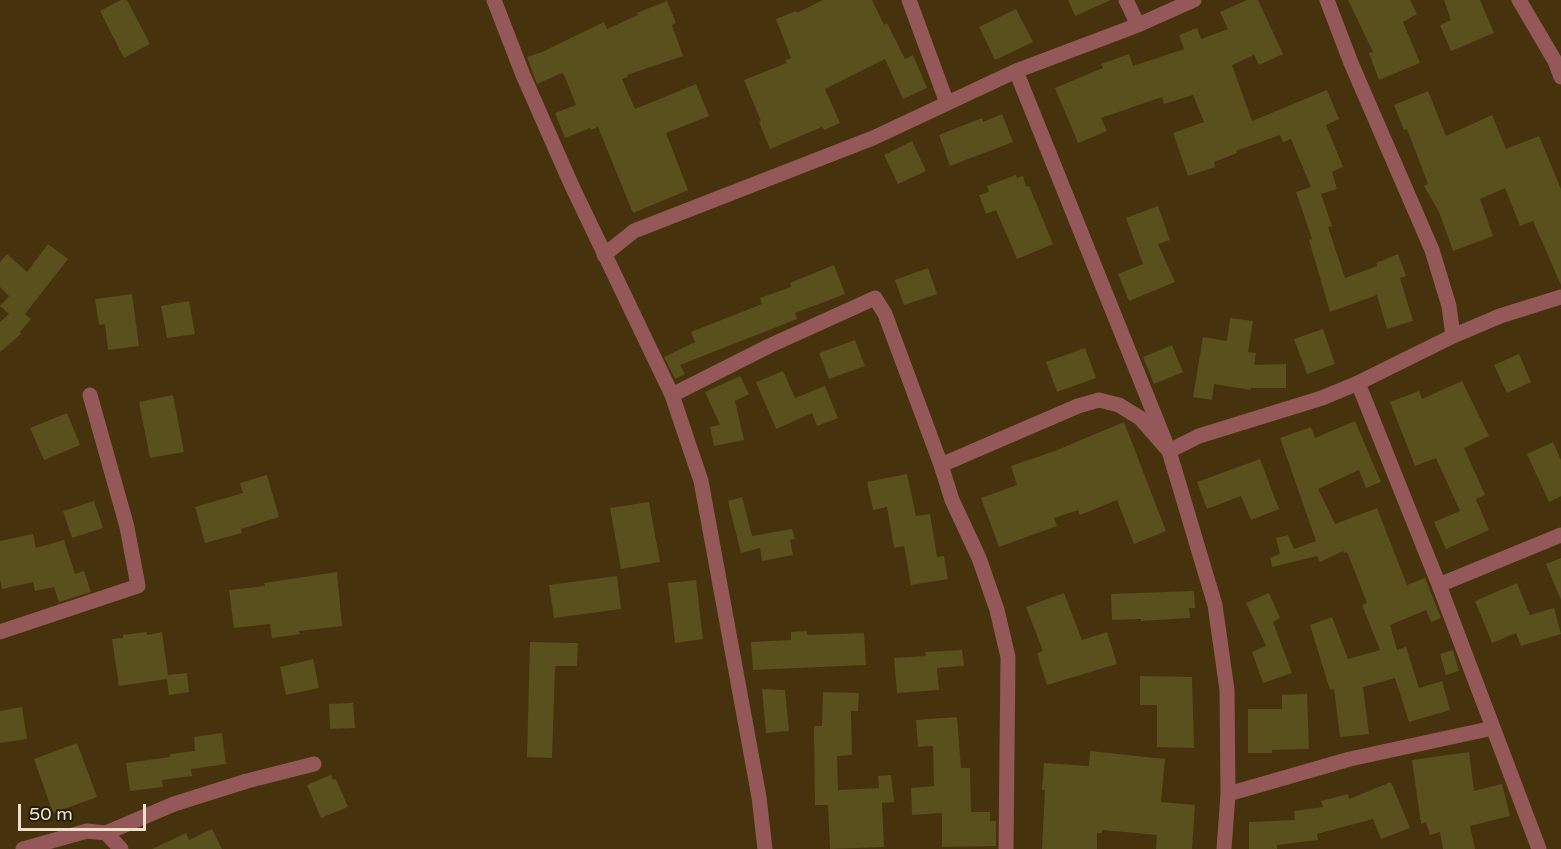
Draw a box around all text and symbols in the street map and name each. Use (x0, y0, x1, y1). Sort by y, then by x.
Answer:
scale bar (21, 792, 148, 830)
text: 50 m (29, 803, 73, 825)

